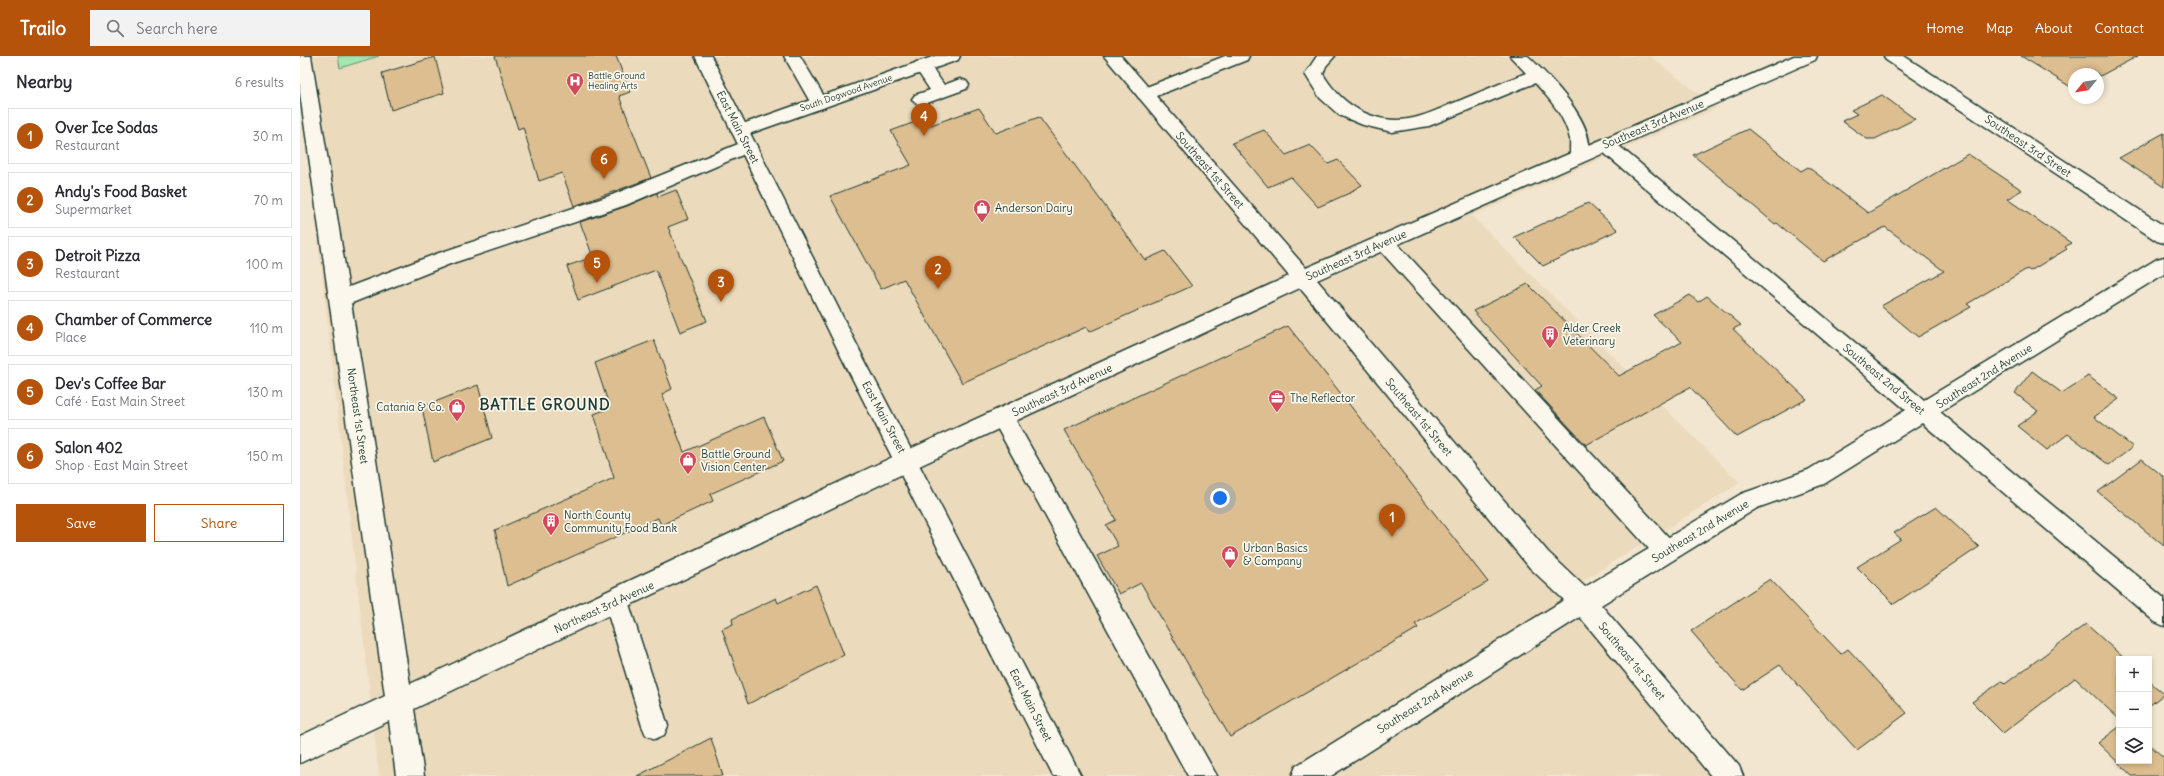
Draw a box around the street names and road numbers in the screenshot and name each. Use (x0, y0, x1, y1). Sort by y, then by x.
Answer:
street label: South Dogwood Avenue (798, 72, 894, 114)
street label: East Main Street (714, 88, 762, 166)
street label: Southeast 3rd Avenue (1600, 96, 1706, 152)
street label: Southeast 3rd Street (1982, 112, 2074, 180)
street label: Southeast 1st Street (1173, 129, 1247, 212)
street label: Southeast 3rd Avenue (1303, 226, 1409, 284)
street label: Southeast 2nd Street (1840, 340, 1928, 418)
street label: Southeast 2nd Avenue (1933, 341, 2035, 411)
street label: Southeast 3rd Avenue (1010, 361, 1114, 419)
street label: Northeast 1st Street (344, 367, 372, 465)
street label: Southeast 1st Street (1382, 375, 1456, 459)
street label: East Main Street (859, 378, 909, 456)
street label: Southeast 2nd Avenue (1649, 496, 1751, 566)
street label: Northeast 3rd Avenue (552, 578, 656, 636)
street label: Southeast 1st Street (1595, 619, 1669, 703)
street label: East Main Street (1007, 666, 1055, 744)
street label: Southeast 2nd Avenue (1374, 666, 1476, 736)

